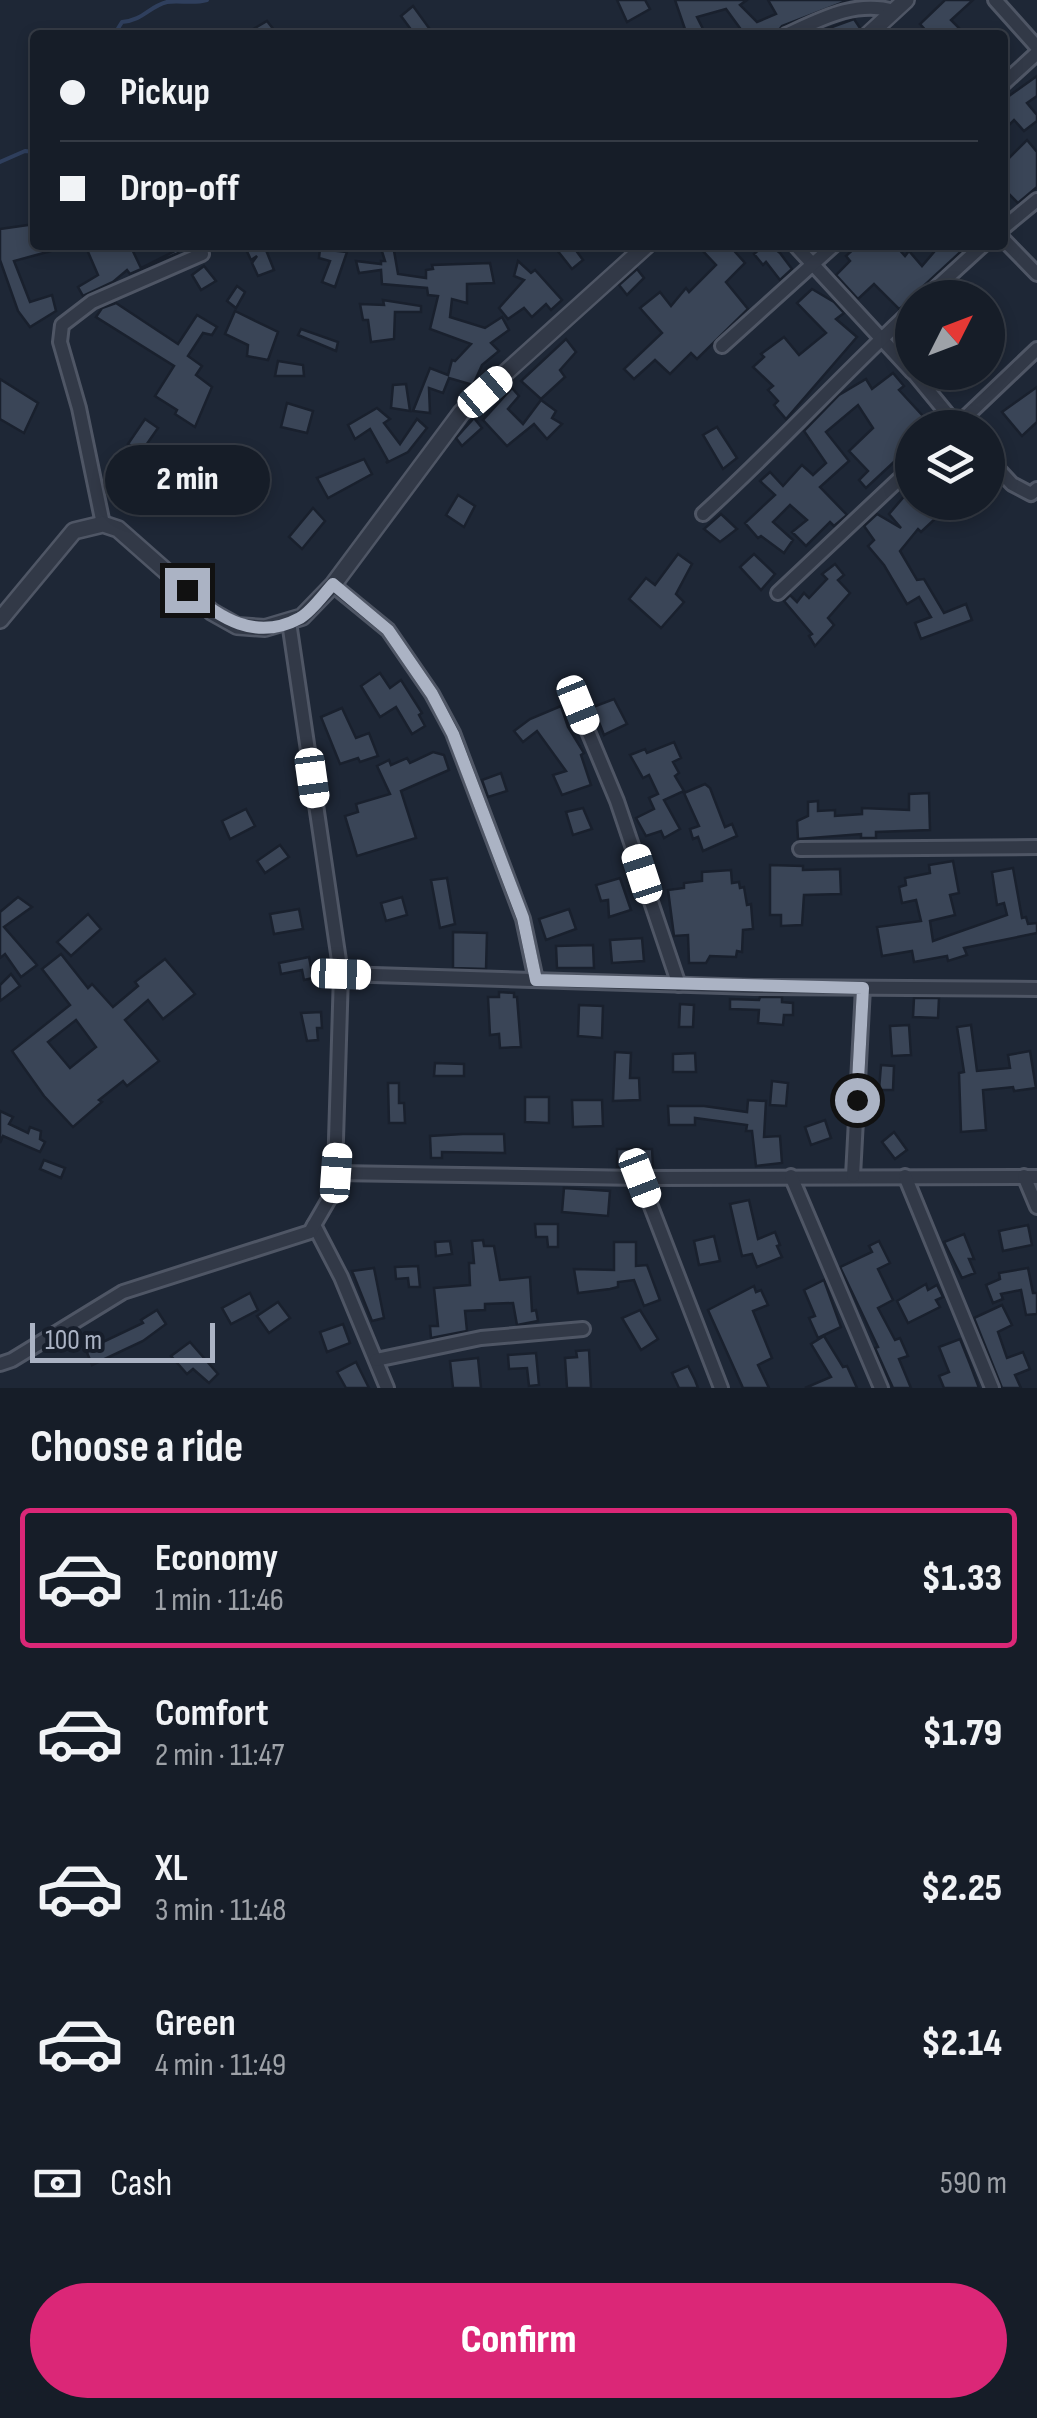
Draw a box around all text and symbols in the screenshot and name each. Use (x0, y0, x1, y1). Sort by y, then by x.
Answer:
text: Pickup (120, 70, 210, 115)
text: Drop-off (120, 166, 239, 211)
north arrow (895, 280, 1005, 390)
map controls (895, 280, 1005, 520)
car (453, 361, 517, 423)
button: layers (895, 410, 1005, 520)
callout: 2 min (104, 445, 270, 515)
text: 2 min (156, 460, 219, 499)
route end (165, 568, 210, 613)
car (553, 672, 603, 738)
car (293, 746, 331, 810)
car (618, 841, 666, 907)
car (310, 958, 372, 990)
route start (835, 1078, 880, 1123)
car (319, 1142, 353, 1204)
car (615, 1145, 665, 1211)
scale bar (30, 1318, 215, 1362)
text: 100 m (45, 1324, 102, 1357)
text: Choose a ride (30, 1420, 243, 1475)
icon: car (35, 1533, 125, 1623)
text: Economy (155, 1536, 278, 1581)
text: $1.33 (922, 1556, 1002, 1601)
text: 1 min · 11:46 (155, 1581, 284, 1620)
icon: car (35, 1688, 125, 1778)
text: Comfort (155, 1691, 269, 1736)
text: $1.79 (922, 1711, 1002, 1756)
text: 2 min · 11:47 (155, 1736, 284, 1775)
icon: car (35, 1843, 125, 1933)
text: XL (155, 1846, 188, 1891)
text: $2.25 (921, 1866, 1002, 1911)
text: 3 min · 11:48 (155, 1891, 286, 1930)
icon: car (35, 1998, 125, 2088)
text: Green (155, 2001, 236, 2046)
text: $2.14 (921, 2021, 1002, 2066)
text: 4 min · 11:49 (155, 2046, 286, 2085)
icon: cash (30, 2156, 85, 2211)
text: Cash (110, 2161, 172, 2206)
text: 590 m (940, 2164, 1007, 2203)
button: Confirm (30, 2283, 1007, 2398)

